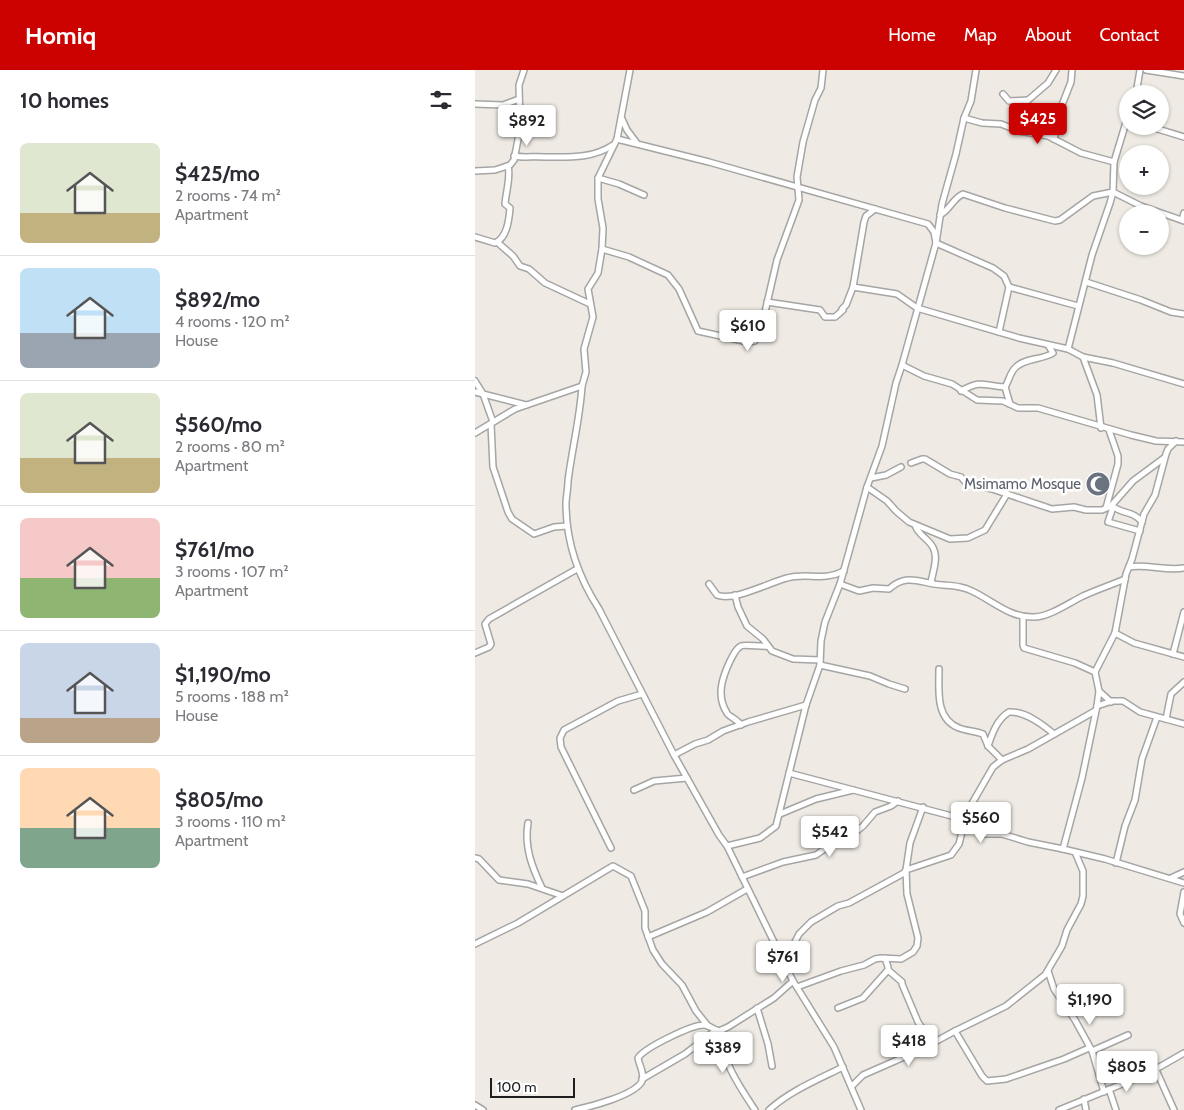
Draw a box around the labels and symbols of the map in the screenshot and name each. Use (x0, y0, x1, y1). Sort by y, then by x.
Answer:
pin: $425 (1008, 102, 1068, 145)
pin: $892 (497, 104, 557, 147)
pin: $610 (718, 310, 778, 352)
mosque icon: Msimamo Mosque (1085, 471, 1111, 497)
place label: Msimamo Mosque (964, 475, 1081, 493)
pin: $560 (951, 802, 1011, 844)
pin: $542 (800, 816, 860, 858)
pin: $761 (753, 940, 813, 983)
pin: $1,190 (1049, 984, 1131, 1026)
pin: $418 (879, 1024, 939, 1067)
pin: $389 (693, 1032, 753, 1074)
pin: $805 (1097, 1050, 1157, 1093)
scale bar (490, 1075, 575, 1098)

